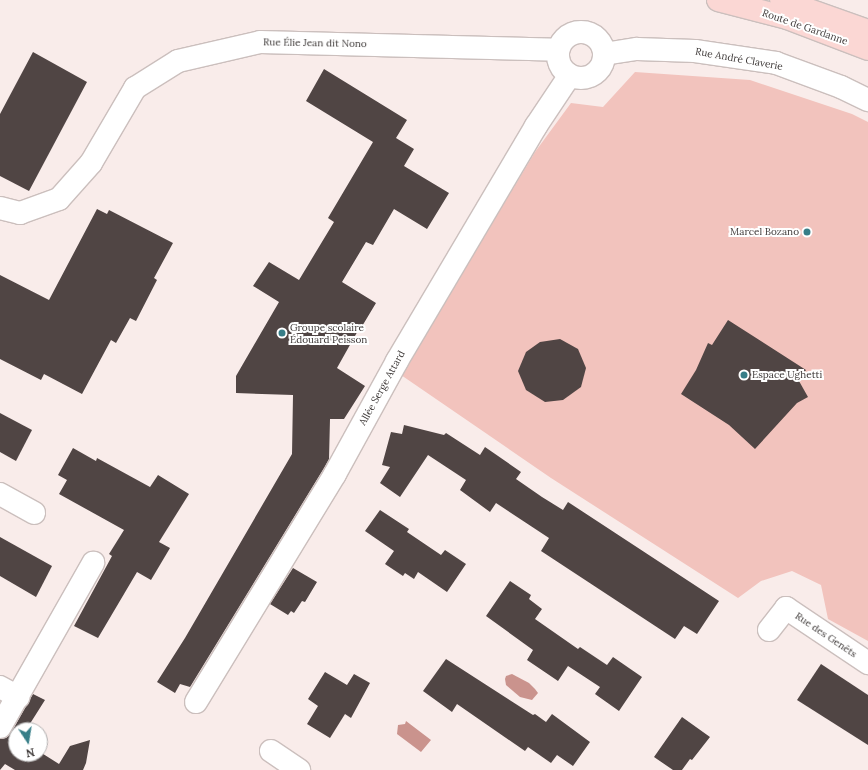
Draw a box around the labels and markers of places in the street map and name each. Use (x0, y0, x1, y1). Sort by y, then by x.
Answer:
place label: Marcel Bozano (730, 226, 799, 238)
marker: Marcel Bozano (802, 227, 812, 237)
place label: Groupe scolaire Édouard Peisson (290, 321, 367, 344)
marker: Groupe scolaire Édouard Peisson (277, 328, 287, 338)
place label: Espace Ughetti (752, 369, 822, 381)
marker: Espace Ughetti (739, 370, 749, 380)

